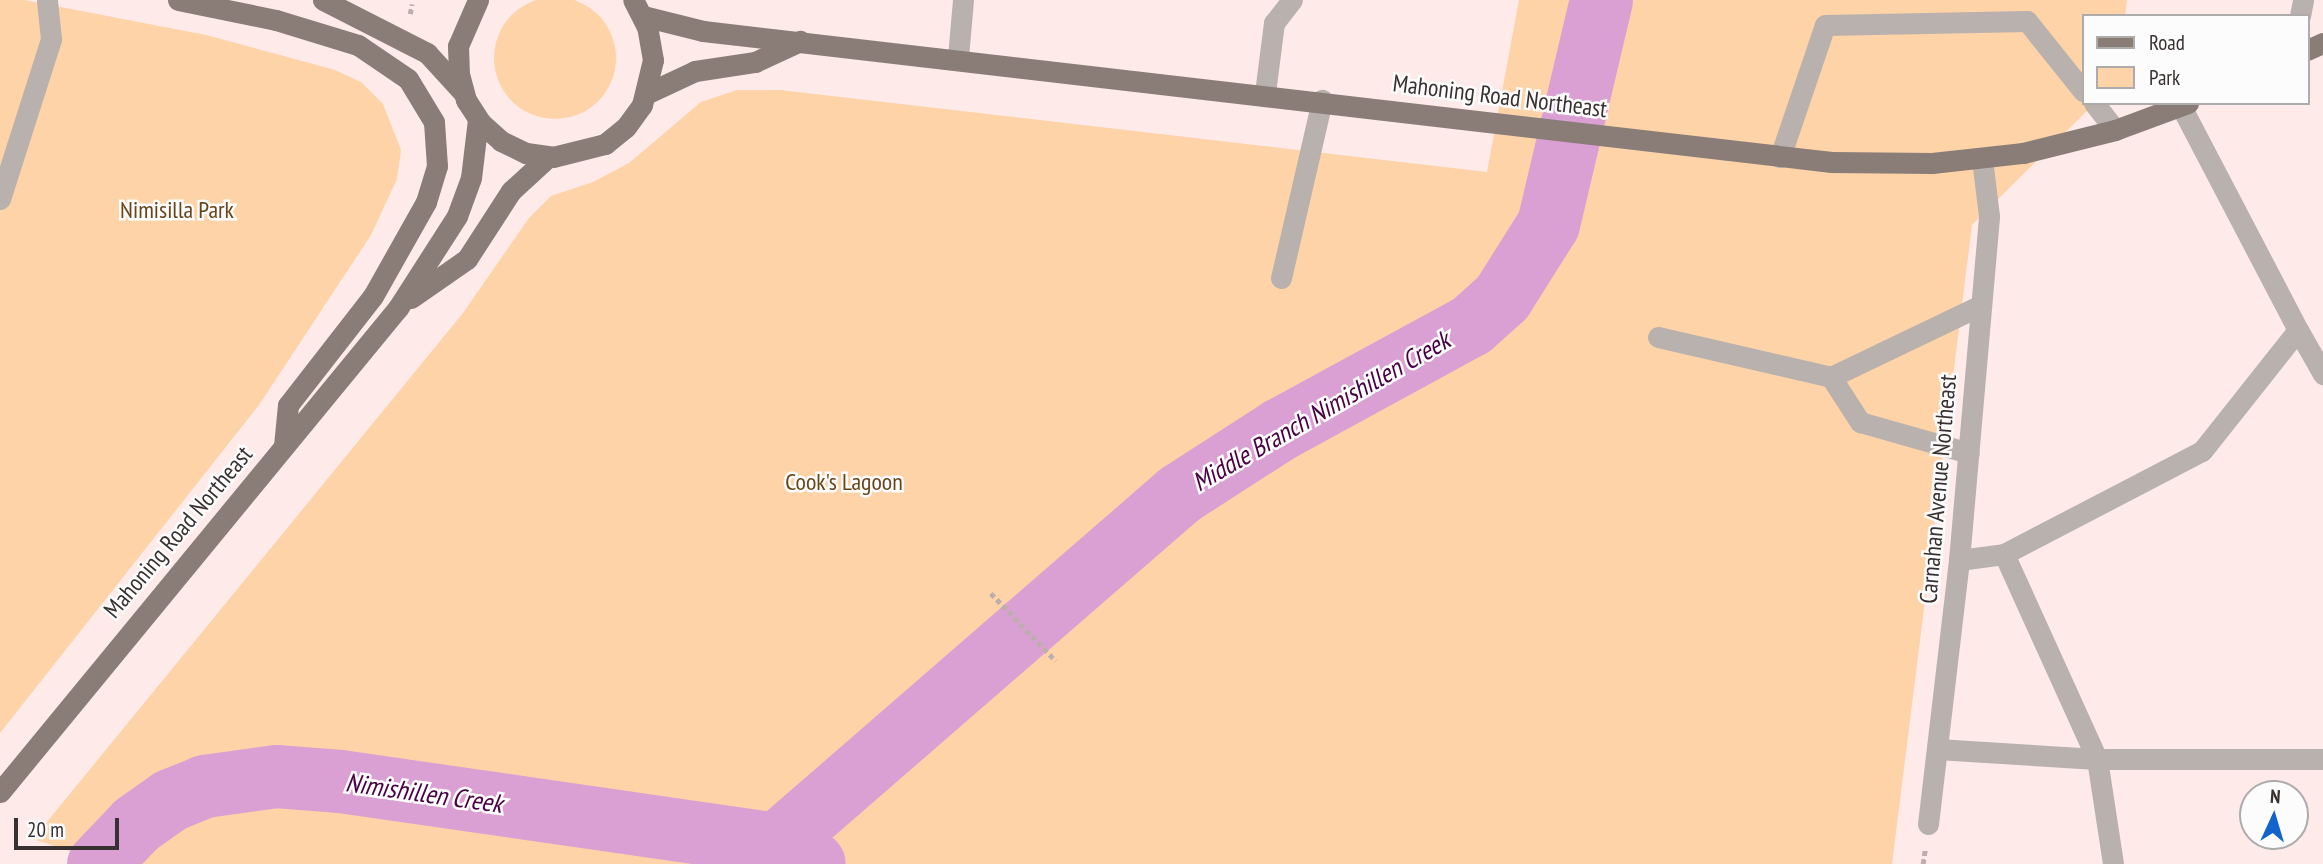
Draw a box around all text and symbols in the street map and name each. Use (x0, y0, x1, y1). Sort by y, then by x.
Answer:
legend (2082, 14, 2309, 105)
text: Road (2149, 29, 2185, 56)
text: Park (2149, 64, 2180, 91)
street label: Mahoning Road Northeast (1391, 69, 1609, 123)
park label: Nimisilla Park (120, 196, 234, 224)
water label: Middle Branch Nimishillen Creek (1187, 324, 1455, 498)
street label: Carnahan Avenue Northeast (1914, 373, 1962, 605)
street label: Mahoning Road Northeast (98, 440, 258, 624)
park label: Cook's Lagoon (785, 468, 903, 496)
water label: Nimishillen Creek (344, 767, 504, 819)
north arrow (2239, 780, 2309, 850)
text: N (2269, 784, 2281, 808)
scale bar (18, 804, 122, 848)
text: 20 m (27, 816, 64, 843)

